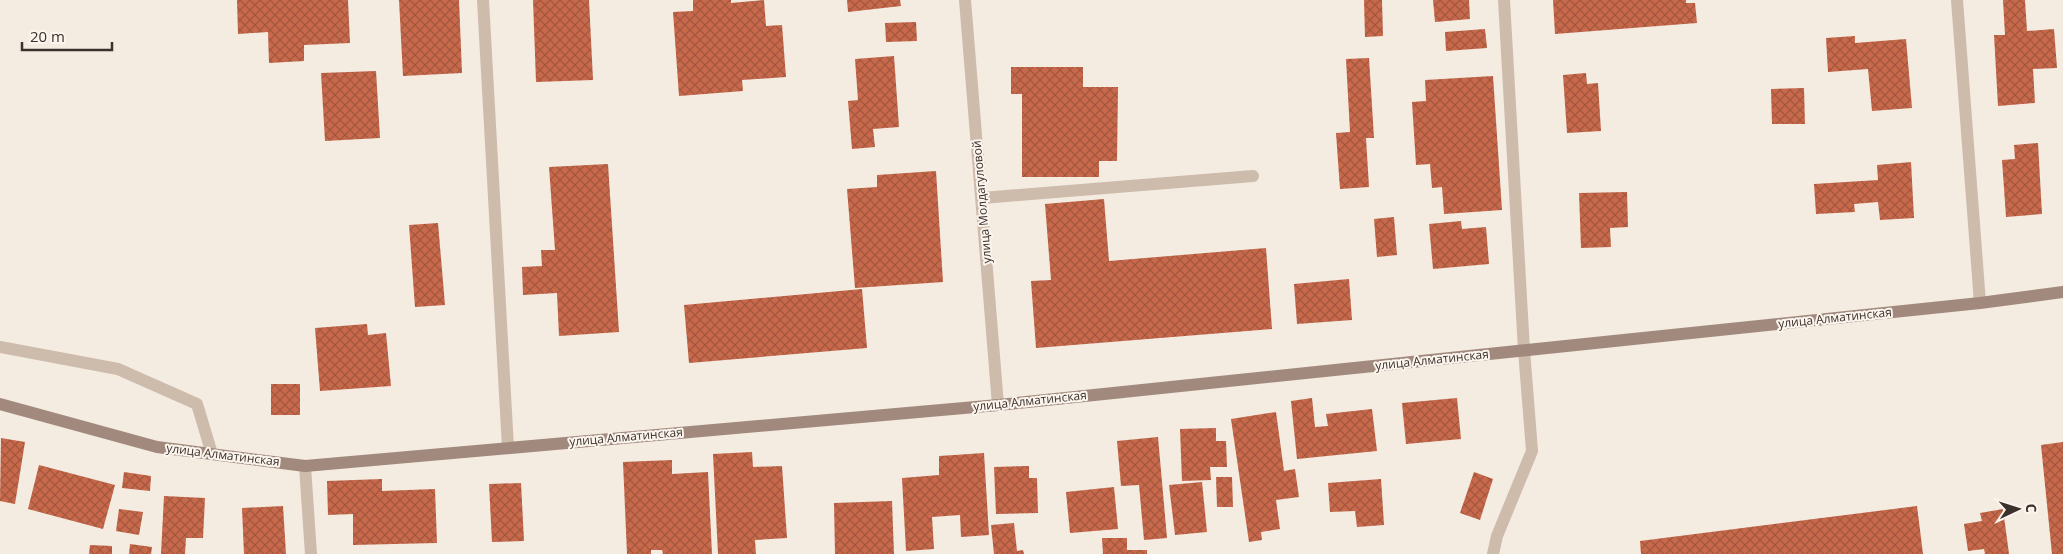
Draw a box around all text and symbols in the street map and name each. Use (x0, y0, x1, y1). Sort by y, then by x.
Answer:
scale bar (22, 20, 112, 52)
text: 20 m (30, 26, 65, 46)
street label: улица Молдагуловой (968, 140, 995, 264)
street label: улица Алматинская (1777, 303, 1892, 332)
street label: улица Алматинская (1374, 345, 1489, 374)
street label: улица Алматинская (972, 386, 1087, 415)
street label: улица Алматинская (569, 423, 683, 450)
street label: улица Алматинская (166, 439, 281, 470)
north arrow (1993, 484, 2043, 534)
text: С (2022, 503, 2041, 513)

